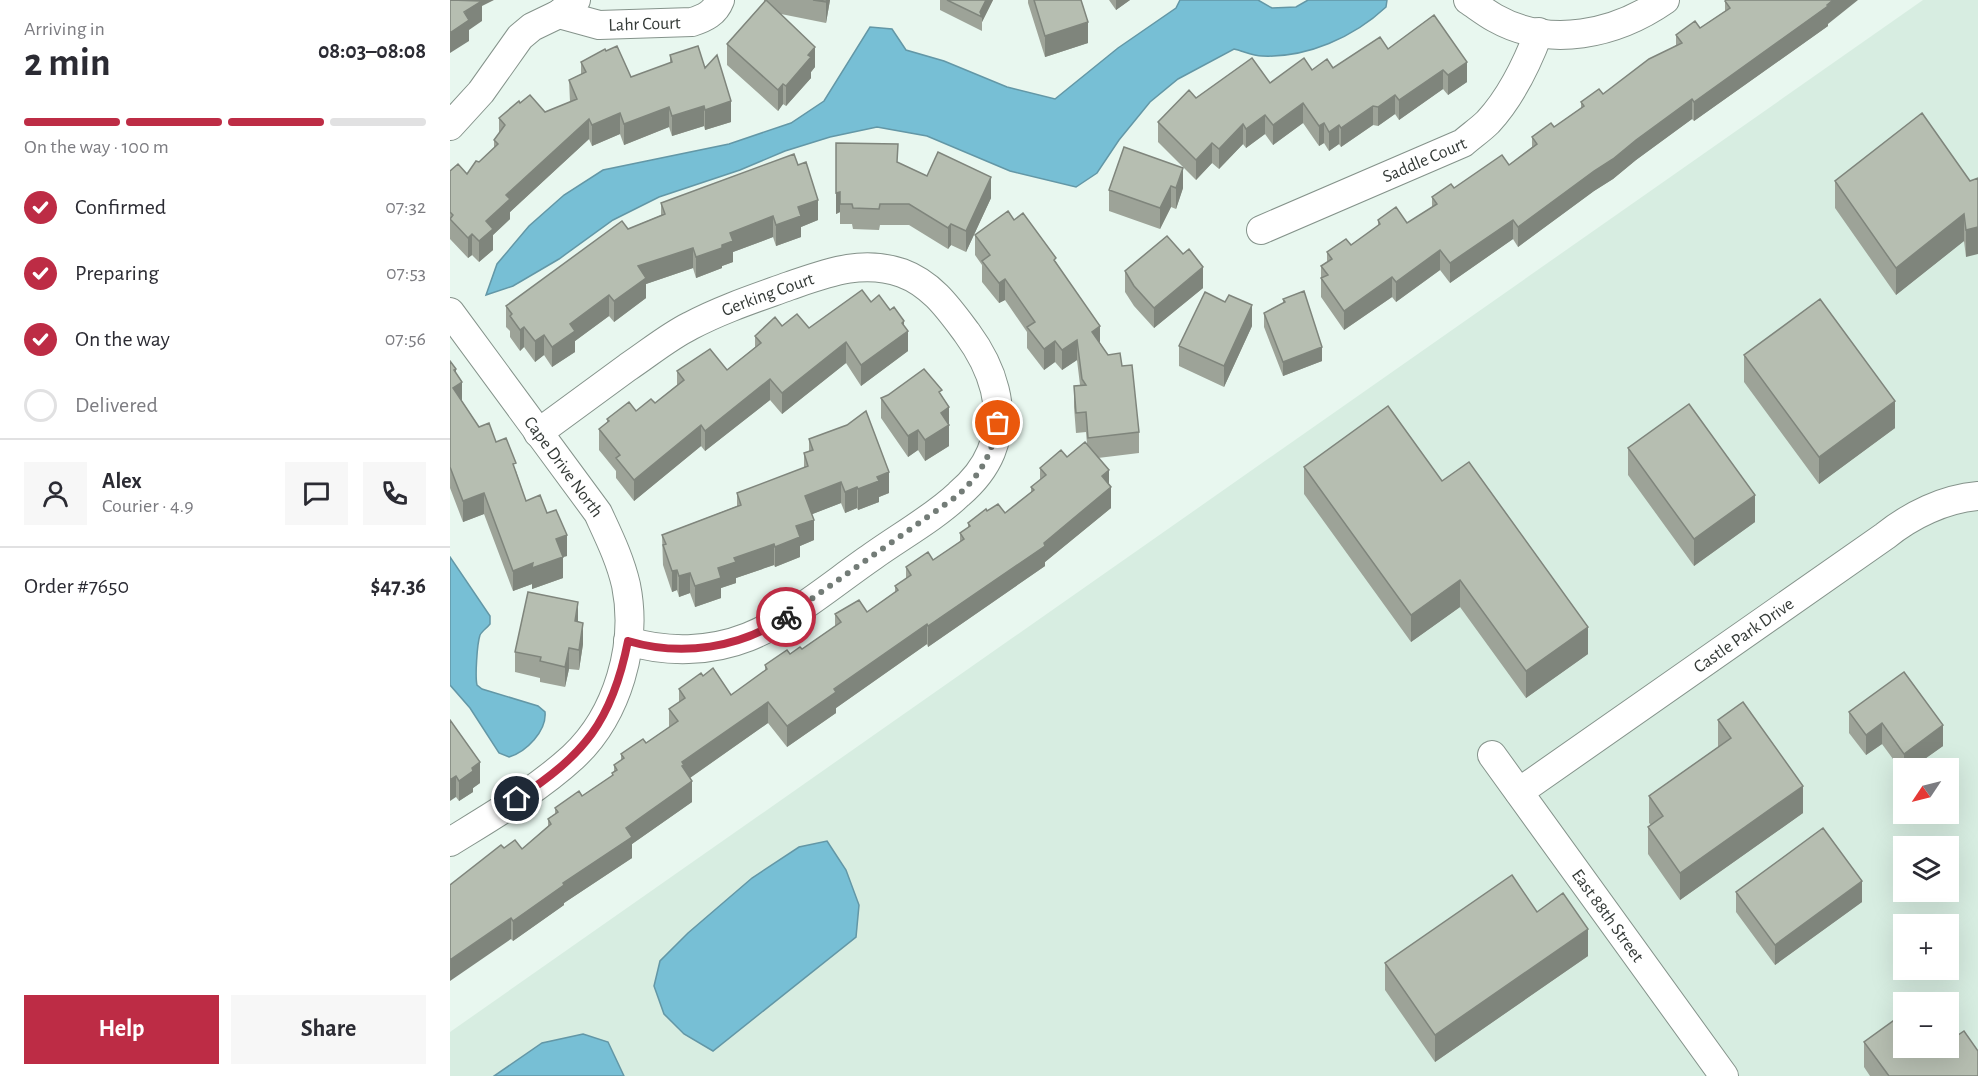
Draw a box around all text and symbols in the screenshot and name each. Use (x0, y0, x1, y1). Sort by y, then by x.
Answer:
street label: Lahr Court (608, 14, 681, 35)
text: Arriving in (24, 19, 105, 39)
text: 08:03–08:08 (318, 40, 426, 62)
text: 2 min (24, 44, 111, 83)
street label: Saddle Court (1380, 134, 1470, 186)
text: On the way · 100 m (24, 137, 169, 157)
icon: check (24, 191, 57, 224)
text: Confirmed (75, 196, 166, 218)
text: 07:32 (385, 197, 426, 217)
icon: check (24, 257, 57, 290)
text: Preparing (75, 262, 159, 284)
text: 07:53 (386, 263, 426, 283)
street label: Gerking Court (719, 270, 817, 320)
icon: check (24, 323, 57, 356)
text: On the way (75, 328, 170, 350)
text: 07:56 (385, 329, 426, 349)
text: Delivered (75, 394, 158, 416)
pin (972, 397, 1023, 448)
icon: bag (981, 406, 1014, 439)
street label: Cape Drive North (520, 413, 606, 521)
button: person (24, 462, 87, 525)
button: chat (285, 462, 348, 525)
button: phone (363, 462, 426, 525)
text: Alex (102, 470, 142, 492)
text: Courier · 4.9 (102, 496, 194, 516)
text: Order #7650 (24, 575, 129, 597)
text: $47.36 (370, 575, 426, 597)
courier (756, 587, 816, 647)
street label: Castle Park Drive (1691, 595, 1797, 677)
icon: bike (770, 601, 803, 634)
north arrow (1893, 758, 1959, 824)
map controls (1893, 758, 1959, 1058)
pin (491, 773, 542, 824)
icon: home (500, 782, 533, 815)
button: layers (1893, 836, 1959, 902)
street label: East 88th Street (1568, 866, 1647, 966)
button: + (1893, 914, 1959, 980)
button: − (1893, 992, 1959, 1058)
button: Help (24, 995, 219, 1064)
button: Share (231, 995, 426, 1064)

